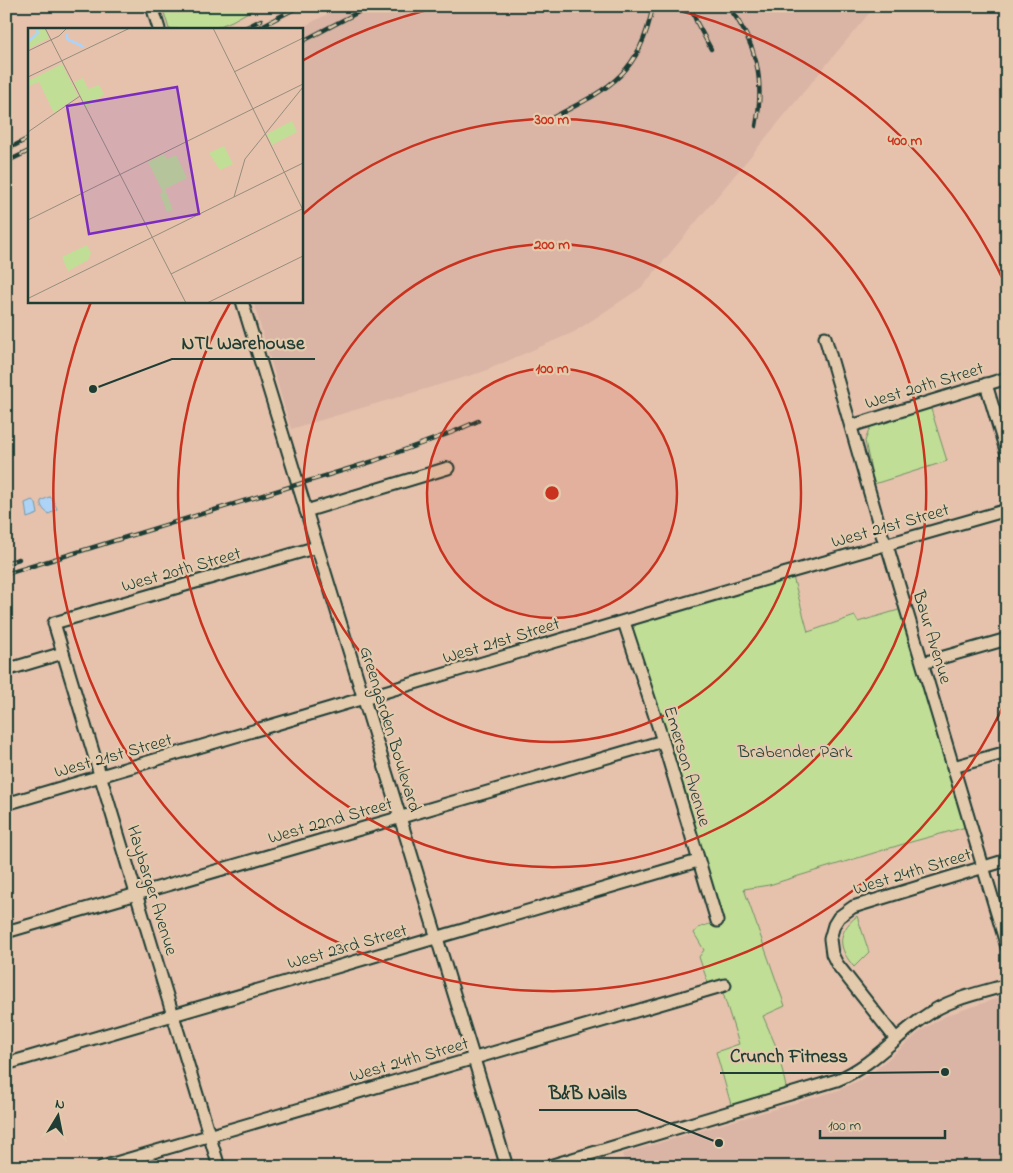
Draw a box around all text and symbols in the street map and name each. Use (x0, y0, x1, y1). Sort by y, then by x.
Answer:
inset map (28, 28, 302, 302)
text: 300 m (534, 109, 570, 131)
text: 400 m (887, 130, 923, 152)
text: 200 m (533, 234, 570, 256)
callout: NTL Warehouse (172, 325, 315, 359)
text: NTL Warehouse (182, 331, 305, 358)
street label: West 20th Street (862, 357, 987, 417)
text: 100 m (535, 358, 569, 380)
centre of rings (543, 484, 561, 502)
street label: West 21st Street (829, 498, 953, 556)
street label: West 20th Street (119, 541, 244, 600)
street label: Baur Avenue (904, 587, 958, 688)
street label: West 21st Street (440, 612, 563, 672)
street label: Greengarden Boulevard (351, 644, 427, 816)
street label: Emerson Avenue (655, 703, 717, 831)
street label: West 21st Street (52, 728, 176, 786)
park label: Brabender Park (737, 740, 852, 766)
street label: West 22nd Street (265, 792, 396, 852)
street label: Haybarger Avenue (118, 822, 184, 960)
street label: West 24th Street (850, 843, 975, 903)
street label: West 23rd Street (285, 918, 411, 977)
street label: West 24th Street (347, 1032, 472, 1090)
callout: Crunch Fitness (720, 1039, 858, 1073)
text: Crunch Fitness (730, 1044, 848, 1071)
callout: B&B Nails (539, 1076, 637, 1110)
text: B&B Nails (548, 1081, 628, 1108)
north arrow (32, 1090, 82, 1140)
text: N (54, 1094, 66, 1116)
scale bar (820, 1108, 946, 1140)
text: 100 m (828, 1115, 861, 1137)

